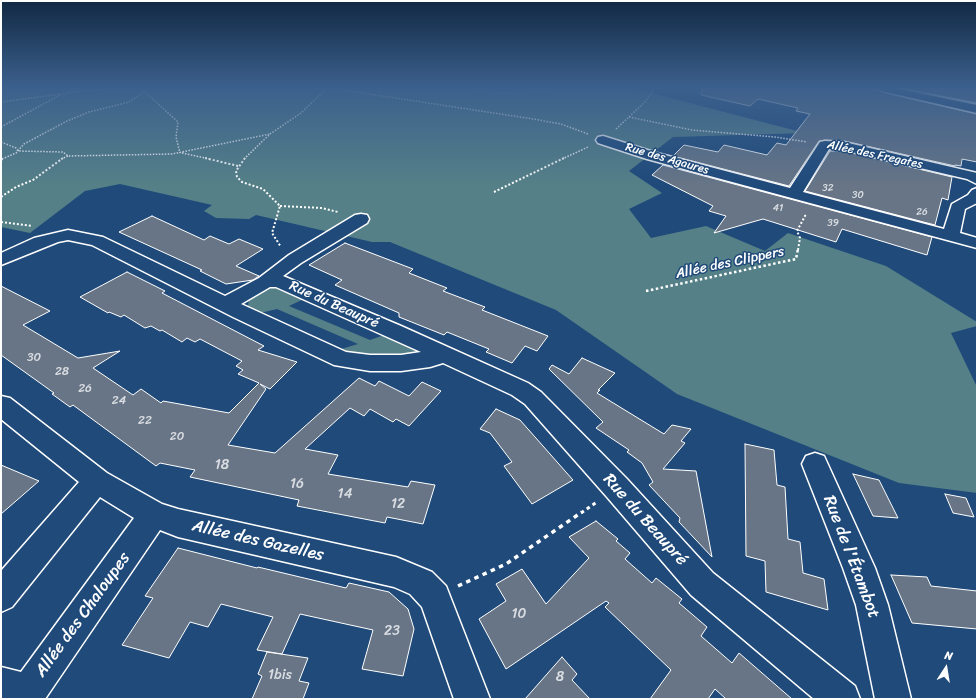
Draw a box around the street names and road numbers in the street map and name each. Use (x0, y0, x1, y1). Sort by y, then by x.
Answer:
street label: Allée des Fregates (826, 138, 924, 172)
street label: Rue des Agaures (624, 140, 710, 178)
street label: Allée des Clippers (674, 243, 786, 283)
street label: Rue du Beaupré (287, 278, 381, 332)
street label: Rue du Beaupré (598, 470, 692, 570)
street label: Rue de l'Étambot (818, 493, 884, 621)
street label: Allée des Gazelles (190, 516, 326, 566)
street label: Allée des Chaloupes (31, 549, 135, 681)

